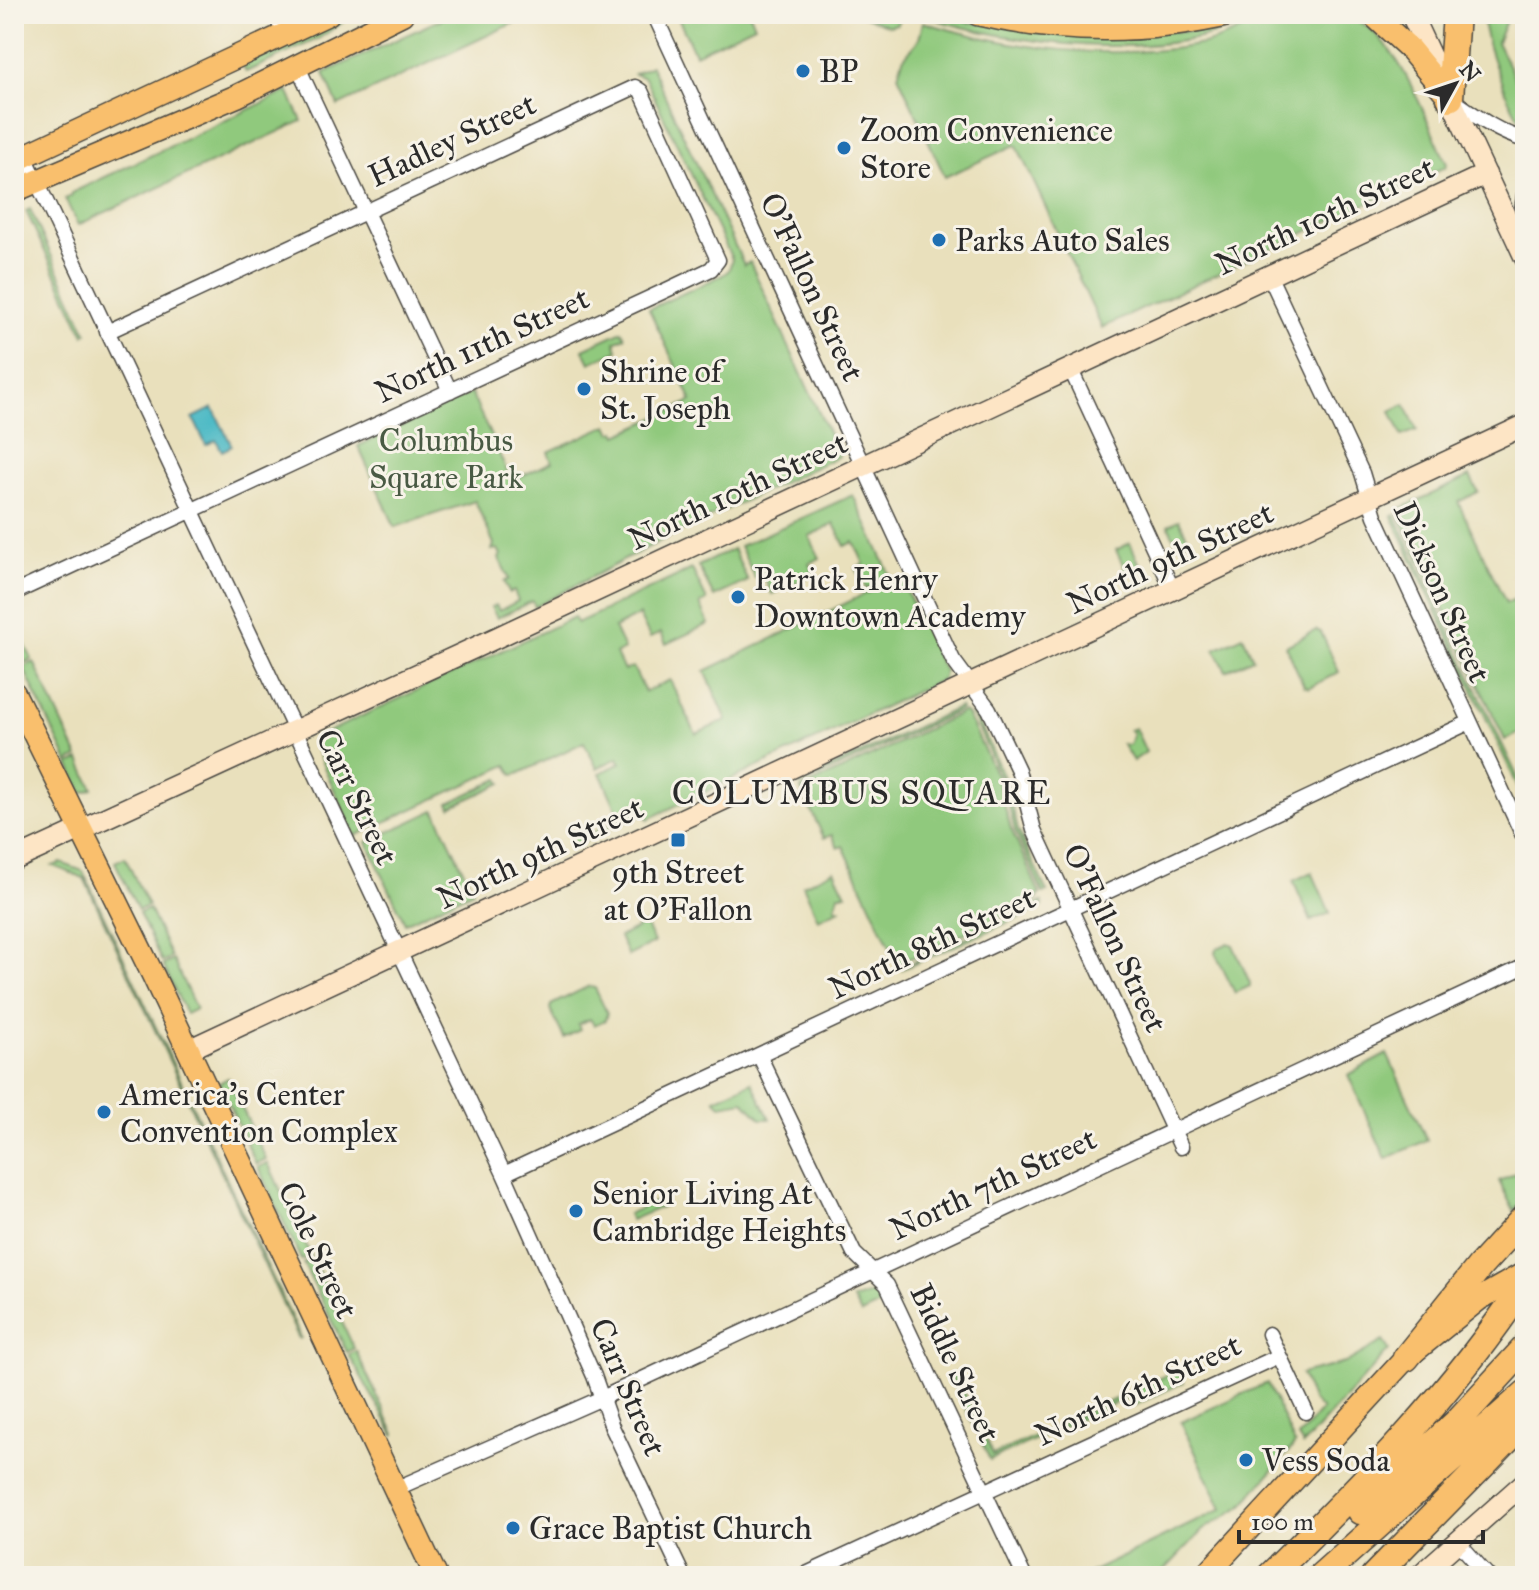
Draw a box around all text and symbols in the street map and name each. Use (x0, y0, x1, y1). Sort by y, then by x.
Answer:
north arrow (1415, 44, 1495, 124)
place label: BP (819, 52, 858, 91)
text: N (1454, 56, 1486, 88)
marker: BP (794, 62, 812, 80)
street label: Hadley Street (362, 84, 542, 196)
place label: Zoom Convenience Store (860, 111, 1113, 187)
marker: Zoom Convenience Store (835, 139, 853, 157)
street label: North 10th Street (1209, 148, 1441, 284)
street label: O'Fallon Street (751, 187, 873, 387)
place label: Parks Auto Sales (955, 221, 1170, 260)
marker: Parks Auto Sales (930, 231, 948, 249)
street label: North 11th Street (369, 278, 595, 412)
place label: Shrine of St. Joseph (600, 352, 731, 428)
marker: Shrine of St. Joseph (575, 380, 593, 398)
park label: Columbus Square Park (369, 421, 523, 497)
street label: North 10th Street (622, 423, 854, 559)
street label: North 9th Street (1060, 493, 1280, 623)
street label: Dickson Street (1385, 495, 1499, 689)
place label: Patrick Henry Downtown Academy (754, 560, 1026, 636)
marker: Patrick Henry Downtown Academy (729, 588, 747, 606)
street label: Carr Street (308, 723, 406, 871)
district label: COLUMBUS SQUARE (672, 772, 1052, 813)
street label: North 9th Street (430, 788, 650, 918)
marker: 9th Street at O'Fallon (669, 831, 687, 849)
street label: O'Fallon Street (1054, 838, 1176, 1038)
place label: 9th Street at O'Fallon (604, 853, 752, 929)
street label: North 8th Street (823, 878, 1041, 1008)
place label: America’s Center Convention Complex (118, 1075, 398, 1151)
marker: America’s Center Convention Complex (95, 1103, 113, 1121)
street label: North 7th Street (884, 1119, 1102, 1249)
place label: Senior Living At Cambridge Heights (592, 1174, 846, 1250)
street label: Cole Street (269, 1175, 367, 1325)
marker: Senior Living At Cambridge Heights (567, 1202, 585, 1220)
street label: Biddle Street (901, 1278, 1009, 1448)
street label: Carr Street (582, 1312, 674, 1462)
street label: North 6th Street (1029, 1325, 1247, 1455)
place label: Vess Soda (1261, 1441, 1390, 1480)
marker: Vess Soda (1237, 1451, 1255, 1469)
scale bar (1239, 1494, 1483, 1544)
text: 100 m (1251, 1507, 1314, 1537)
place label: Grace Baptist Church (529, 1509, 812, 1548)
marker: Grace Baptist Church (504, 1519, 522, 1537)

